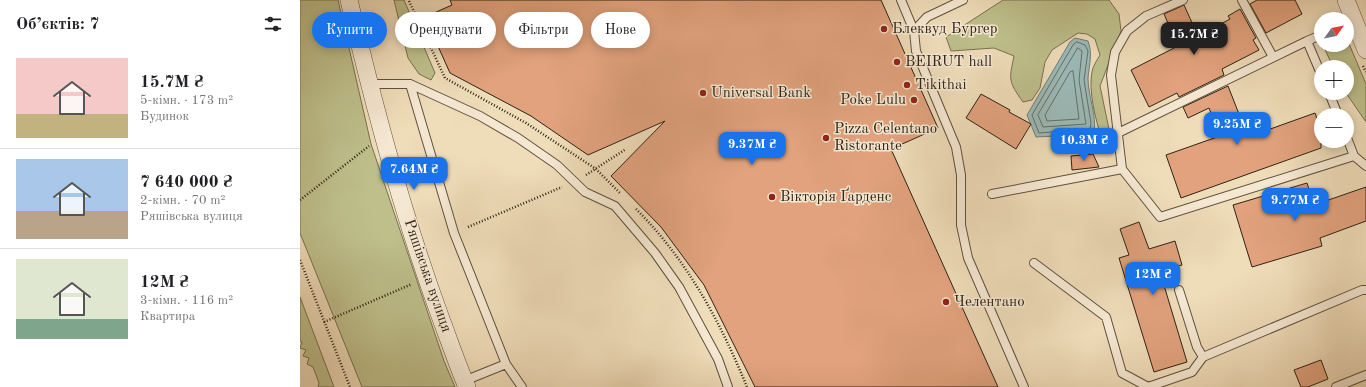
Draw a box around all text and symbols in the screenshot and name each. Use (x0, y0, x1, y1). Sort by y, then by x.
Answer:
chip: Купити (312, 12, 387, 48)
chip: Орендувати (395, 12, 496, 48)
chip: Фільтри (504, 12, 583, 48)
chip: Нове (591, 12, 650, 48)
north arrow (1314, 12, 1354, 52)
map controls (1314, 12, 1354, 148)
icon: filters (262, 13, 284, 35)
text: Об’єктів: 7 (16, 16, 99, 33)
place label: Блеквуд Бургер (892, 22, 998, 37)
pin: 15.7M ₴ (1157, 22, 1231, 56)
marker: Блеквуд Бургер (879, 24, 889, 34)
text: 15.7M ₴ (1170, 28, 1218, 41)
place label: BEIRUT hall (905, 55, 992, 70)
marker: BEIRUT hall (892, 57, 902, 67)
button: + (1314, 60, 1354, 100)
icon: home (48, 74, 96, 122)
text: 15.7M ₴ (140, 74, 204, 91)
place label: Tikithai (915, 78, 966, 93)
marker: Tikithai (902, 80, 912, 90)
place label: Universal Bank (711, 86, 811, 101)
marker: Universal Bank (698, 88, 708, 98)
place label: Poke Lulu (840, 93, 906, 108)
text: 5-кімн. · 173 m² (140, 94, 233, 107)
marker: Poke Lulu (909, 95, 919, 105)
button: − (1314, 108, 1354, 148)
text: Будинок (140, 110, 189, 123)
pin: 9.25M ₴ (1200, 112, 1274, 146)
text: 9.25M ₴ (1213, 118, 1261, 131)
place label: Pizza Celentano Ristorante (834, 122, 937, 154)
pin: 10.3M ₴ (1047, 128, 1121, 162)
pin: 9.37M ₴ (715, 132, 789, 166)
marker: Pizza Celentano Ristorante (821, 133, 831, 143)
text: 10.3M ₴ (1060, 134, 1108, 147)
text: 9.37M ₴ (728, 138, 776, 151)
pin: 7.64M ₴ (377, 157, 451, 191)
text: 7.64M ₴ (390, 163, 438, 176)
text: 7 640 000 ₴ (140, 174, 233, 191)
icon: home (48, 175, 96, 223)
place label: Вікторія Ґарденс (780, 186, 892, 205)
pin: 9.77M ₴ (1258, 188, 1332, 222)
marker: Вікторія Ґарденс (767, 192, 777, 202)
text: 2-кімн. · 70 m² (140, 194, 226, 207)
text: 9.77M ₴ (1271, 194, 1319, 207)
text: Ряшівська вулиця (140, 210, 243, 223)
street label: Ряшівська вулиця (401, 218, 453, 335)
pin: 12M ₴ (1125, 262, 1181, 296)
text: 12M ₴ (1134, 268, 1172, 281)
text: 12M ₴ (140, 274, 189, 291)
icon: home (48, 275, 96, 323)
text: 3-кімн. · 116 m² (140, 294, 233, 307)
place label: Челентано (954, 295, 1025, 310)
marker: Челентано (941, 297, 951, 307)
text: Квартира (140, 310, 195, 323)

